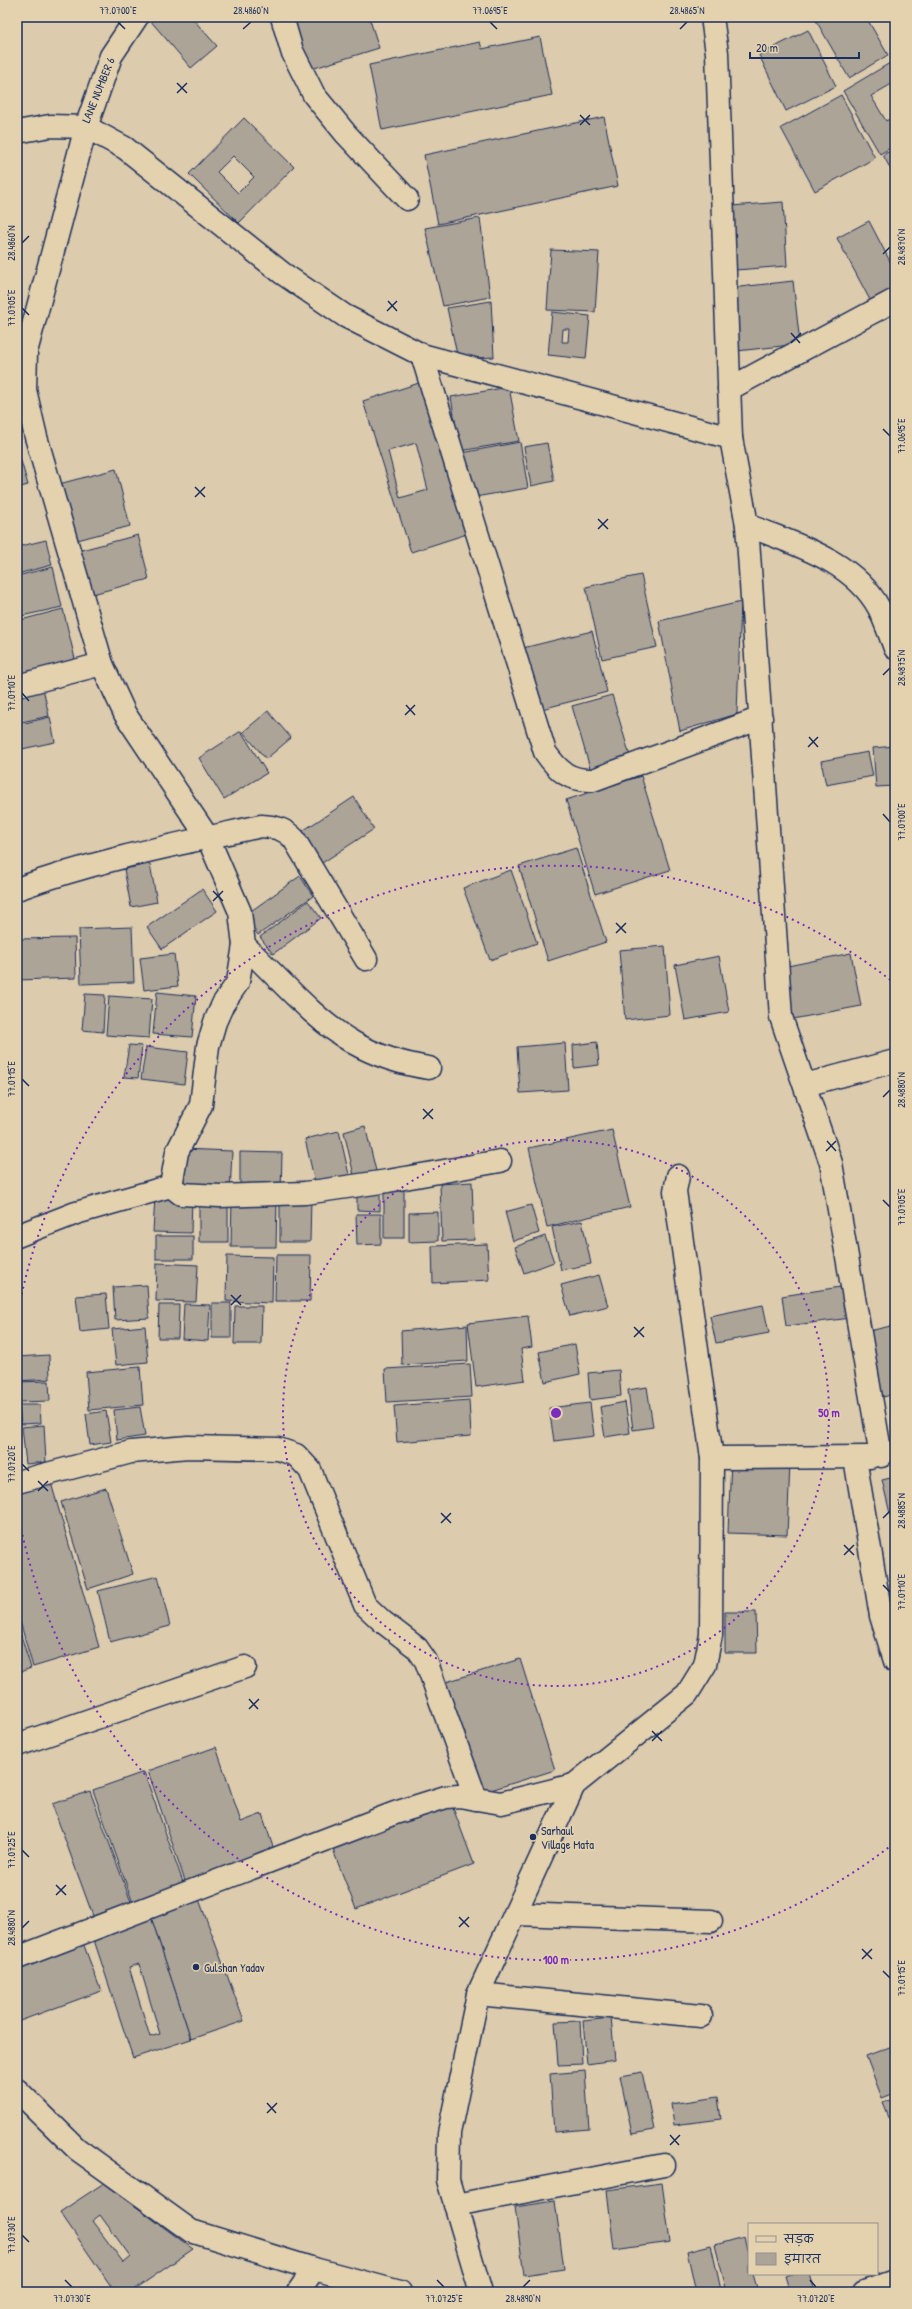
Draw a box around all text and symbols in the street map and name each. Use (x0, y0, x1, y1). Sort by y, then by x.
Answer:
text: 77.0700°E (99, 4, 137, 17)
text: 28.4860°N (233, 4, 269, 17)
text: 77.0695°E (472, 4, 508, 17)
text: 28.4865°N (669, 4, 705, 17)
scale bar (750, 34, 859, 60)
text: 20 m (756, 39, 778, 56)
street label: LANE NUMBER 6 (77, 55, 119, 125)
text: 28.4860°N (5, 225, 18, 261)
text: 28.4870°N (895, 229, 908, 265)
text: 77.0705°E (5, 289, 18, 326)
text: 77.0695°E (895, 418, 908, 454)
text: 28.4875°N (895, 650, 908, 686)
text: 77.0710°E (5, 674, 18, 711)
text: 77.0700°E (895, 803, 908, 841)
text: 77.0715°E (5, 1060, 18, 1097)
text: 28.4880°N (895, 1072, 908, 1108)
text: 77.0705°E (895, 1188, 908, 1225)
text: 50 m (818, 1404, 840, 1421)
centre of rings (549, 1406, 563, 1420)
text: 77.0720°E (5, 1445, 18, 1483)
text: 28.4885°N (895, 1493, 908, 1529)
text: 77.0710°E (895, 1573, 908, 1610)
place label: Sarhaul Village Mata (541, 1822, 594, 1853)
text: 77.0725°E (5, 1831, 18, 1869)
marker: Sarhaul Village Mata (528, 1832, 538, 1842)
text: 28.4880°N (5, 1910, 18, 1946)
text: 100 m (543, 1951, 569, 1968)
place label: Gulshan Yadav (204, 1959, 265, 1976)
text: 77.0715°E (895, 1959, 908, 1996)
marker: Gulshan Yadav (191, 1962, 201, 1972)
text: 77.0730°E (5, 2216, 18, 2254)
legend (748, 2223, 878, 2275)
text: सड़क (783, 2230, 815, 2247)
text: इमारत (784, 2250, 822, 2267)
text: 77.0730°E (53, 2292, 91, 2305)
text: 77.0725°E (425, 2292, 463, 2305)
text: 28.4890°N (505, 2292, 541, 2305)
text: 77.0720°E (797, 2292, 835, 2305)

